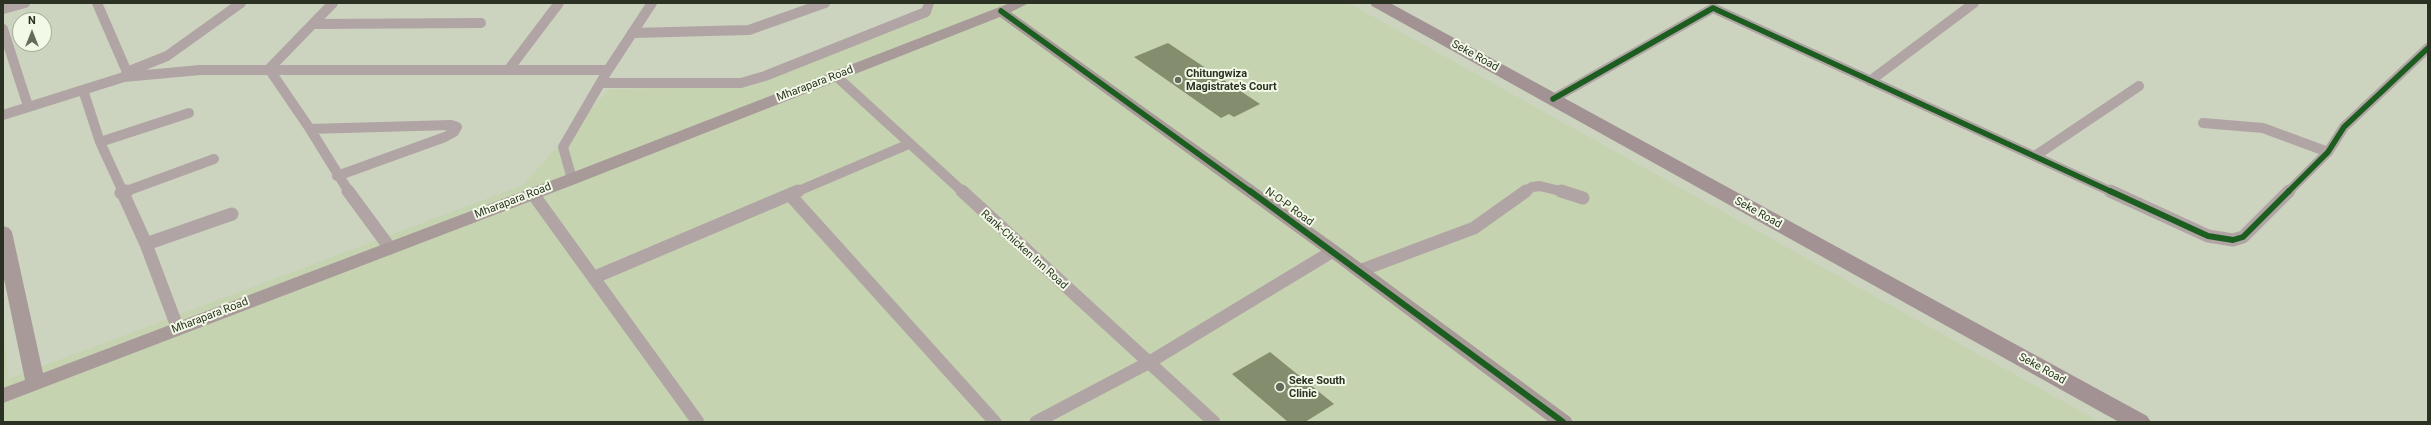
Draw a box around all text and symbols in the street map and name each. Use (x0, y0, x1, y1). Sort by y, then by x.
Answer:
north arrow (12, 12, 52, 52)
text: N (28, 14, 36, 27)
street label: Seke Road (1449, 38, 1501, 74)
street label: Mharapara Road (775, 63, 855, 105)
place label: Chitungwiza Magistrate's Court (1186, 67, 1277, 93)
marker: Chitungwiza Magistrate's Court (1173, 75, 1183, 85)
street label: Mharapara Road (473, 180, 553, 222)
street label: N-O-P Road (1262, 185, 1316, 229)
street label: Seke Road (1732, 195, 1784, 231)
street label: Rank-Chicken Inn Road (978, 208, 1070, 292)
street label: Mharapara Road (170, 295, 250, 337)
street label: Seke Road (2016, 351, 2068, 387)
place label: Seke South Clinic (1289, 374, 1345, 400)
marker: Seke South Clinic (1274, 381, 1286, 393)

